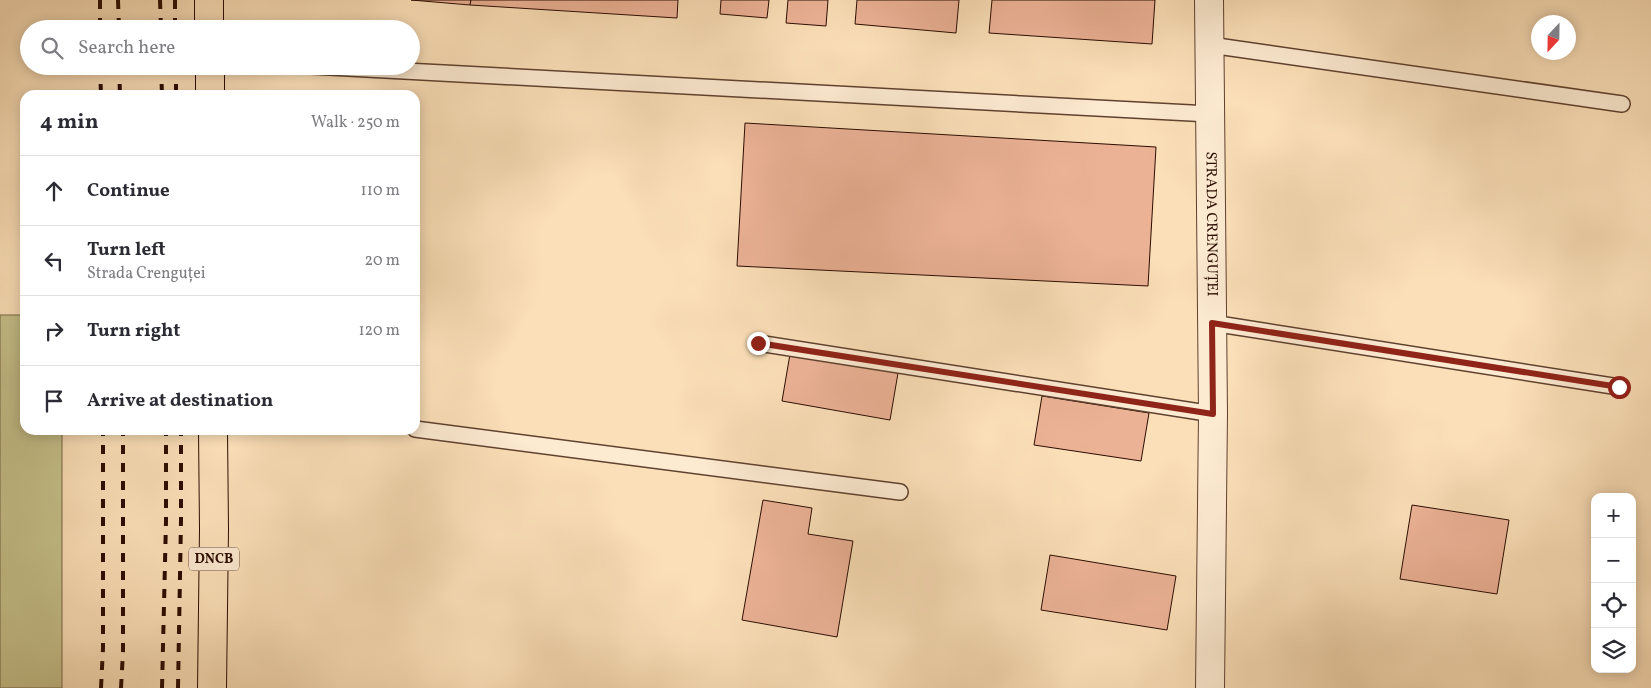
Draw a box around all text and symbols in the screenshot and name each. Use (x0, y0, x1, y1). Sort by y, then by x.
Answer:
north arrow (1531, 15, 1576, 60)
search box (20, 20, 420, 75)
icon: search (38, 34, 66, 62)
text: Search here (78, 35, 175, 61)
text: 4 min (40, 108, 99, 137)
text: Walk · 250 m (311, 112, 400, 134)
street label: STRADA CRENGUȚEI (1200, 151, 1222, 297)
icon: ahead (40, 177, 68, 205)
text: Continue (87, 178, 170, 204)
text: 110 m (361, 180, 400, 202)
text: Turn left (87, 237, 166, 263)
icon: left (40, 247, 68, 275)
text: 20 m (365, 250, 400, 272)
text: Strada Crenguței (87, 263, 206, 285)
icon: right (40, 317, 68, 345)
text: Turn right (87, 318, 180, 344)
text: 120 m (358, 320, 400, 342)
route end (747, 332, 770, 355)
route start (1608, 376, 1631, 399)
icon: arrive (40, 387, 68, 415)
text: Arrive at destination (87, 388, 273, 414)
map controls (1591, 493, 1636, 673)
button: + (1591, 493, 1636, 538)
button: − (1591, 538, 1636, 583)
road number: DNCB (189, 548, 239, 570)
button: locate (1591, 583, 1636, 628)
button: layers (1591, 628, 1636, 673)

